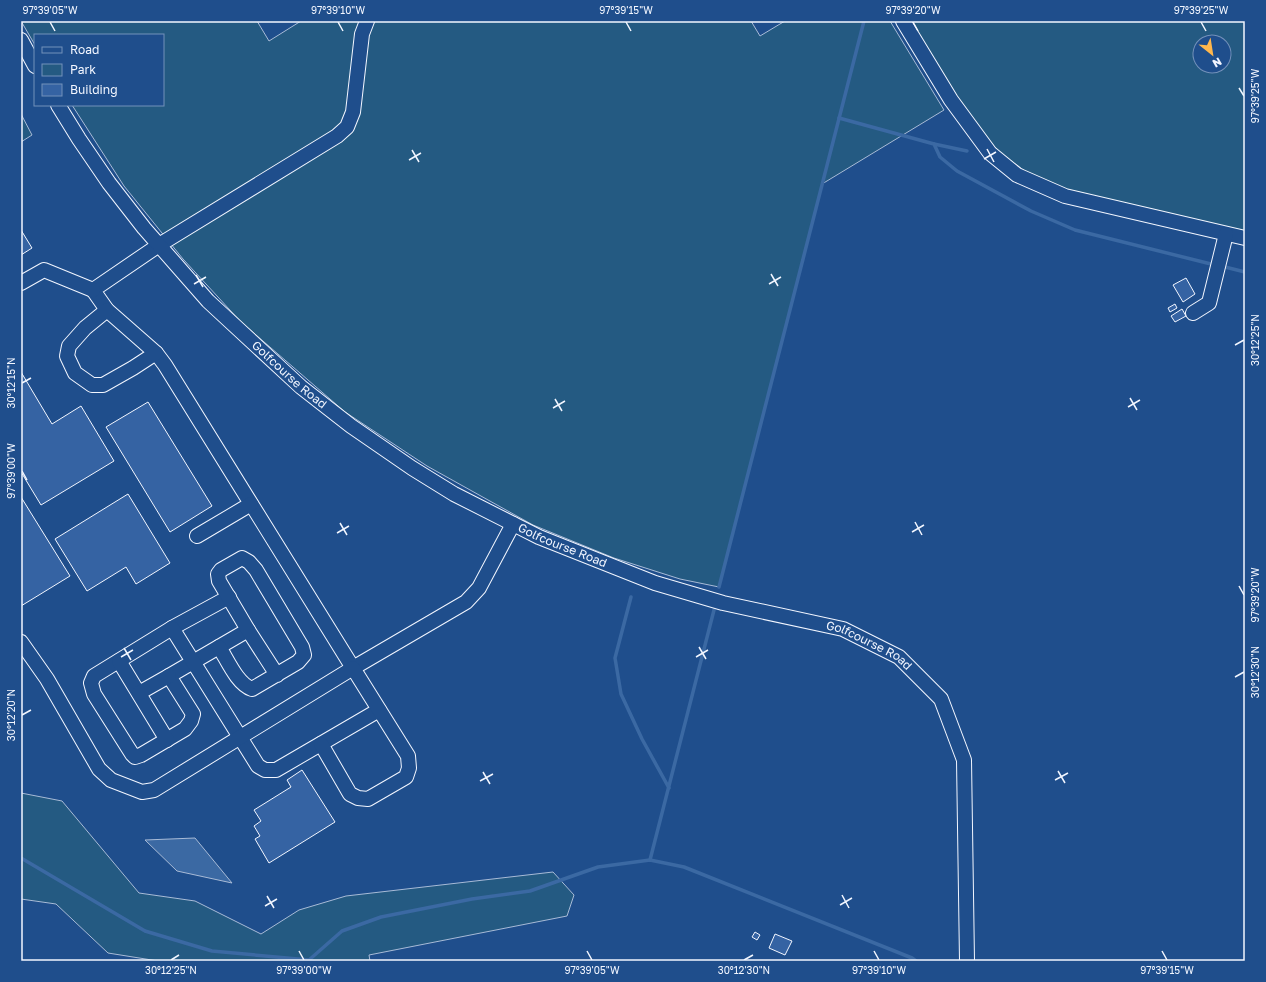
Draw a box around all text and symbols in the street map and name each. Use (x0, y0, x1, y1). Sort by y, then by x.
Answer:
text: 97°39'05"W (22, 4, 78, 16)
text: 97°39'10"W (311, 4, 365, 16)
text: 97°39'15"W (599, 4, 653, 16)
text: 97°39'20"W (885, 4, 941, 16)
text: 97°39'25"W (1174, 4, 1229, 16)
legend (34, 34, 164, 106)
north arrow (1192, 34, 1232, 74)
text: Road (70, 42, 99, 57)
text: N (1210, 55, 1224, 71)
text: Park (70, 62, 96, 77)
text: 97°39'25"W (1249, 68, 1261, 123)
text: Building (70, 82, 118, 97)
text: 30°12'25"N (1249, 314, 1261, 366)
street label: Golfcourse Road (249, 337, 330, 411)
text: 30°12'15"N (5, 358, 17, 408)
text: 97°39'00"W (5, 443, 17, 499)
street label: Golfcourse Road (516, 520, 609, 570)
text: 97°39'20"W (1249, 567, 1261, 623)
street label: Golfcourse Road (825, 618, 916, 673)
text: 30°12'30"N (1249, 646, 1261, 698)
text: 30°12'20"N (5, 689, 17, 741)
text: 30°12'25"N (145, 964, 197, 976)
text: 97°39'00"W (276, 964, 332, 976)
text: 97°39'05"W (564, 964, 620, 976)
text: 30°12'30"N (718, 964, 770, 976)
text: 97°39'10"W (852, 964, 906, 976)
text: 97°39'15"W (1140, 964, 1194, 976)

